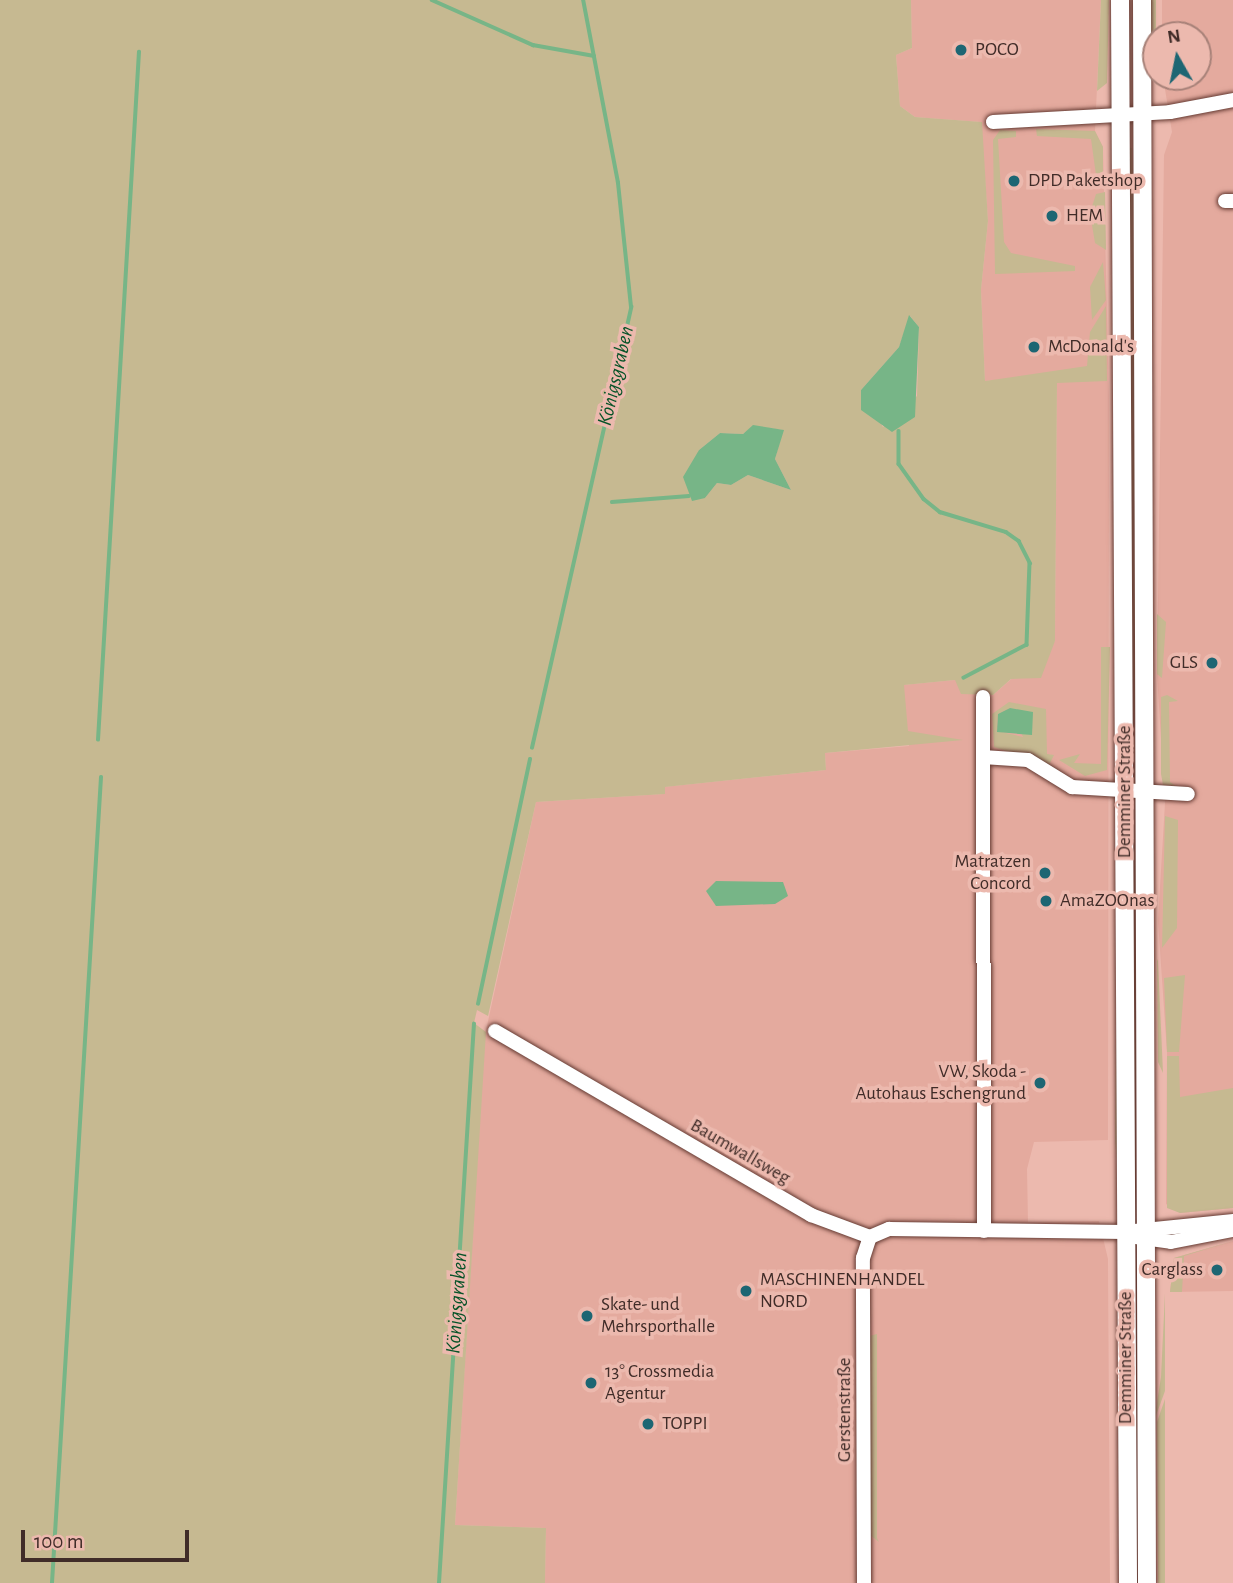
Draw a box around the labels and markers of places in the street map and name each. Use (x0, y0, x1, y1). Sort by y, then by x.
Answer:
place label: POCO (975, 39, 1019, 61)
marker: POCO (953, 42, 969, 58)
place label: DPD Paketshop (1028, 170, 1143, 192)
marker: DPD Paketshop (1006, 173, 1022, 189)
place label: HEM (1066, 205, 1103, 227)
marker: HEM (1044, 208, 1060, 224)
place label: McDonald's (1048, 336, 1134, 358)
marker: McDonald's (1026, 339, 1042, 355)
place label: GLS (1170, 652, 1198, 674)
marker: GLS (1204, 655, 1220, 671)
place label: Matratzen Concord (954, 851, 1031, 895)
marker: Matratzen Concord (1037, 865, 1053, 881)
place label: AmaZOOnas (1060, 890, 1155, 912)
marker: AmaZOOnas (1038, 893, 1054, 909)
place label: VW, Skoda - Autohaus Eschengrund (856, 1061, 1026, 1105)
marker: VW, Skoda - Autohaus Eschengrund (1032, 1075, 1048, 1091)
place label: Carglass (1142, 1259, 1203, 1281)
marker: Carglass (1209, 1262, 1225, 1278)
place label: MASCHINENHANDEL NORD (760, 1269, 924, 1313)
marker: MASCHINENHANDEL NORD (738, 1283, 754, 1299)
place label: Skate- und Mehrsporthalle (601, 1294, 715, 1338)
marker: Skate- und Mehrsporthalle (579, 1308, 595, 1324)
place label: 13° Crossmedia Agentur (605, 1361, 714, 1405)
marker: 13° Crossmedia Agentur (583, 1375, 599, 1391)
place label: TOPPI (662, 1413, 707, 1435)
marker: TOPPI (640, 1416, 656, 1432)

